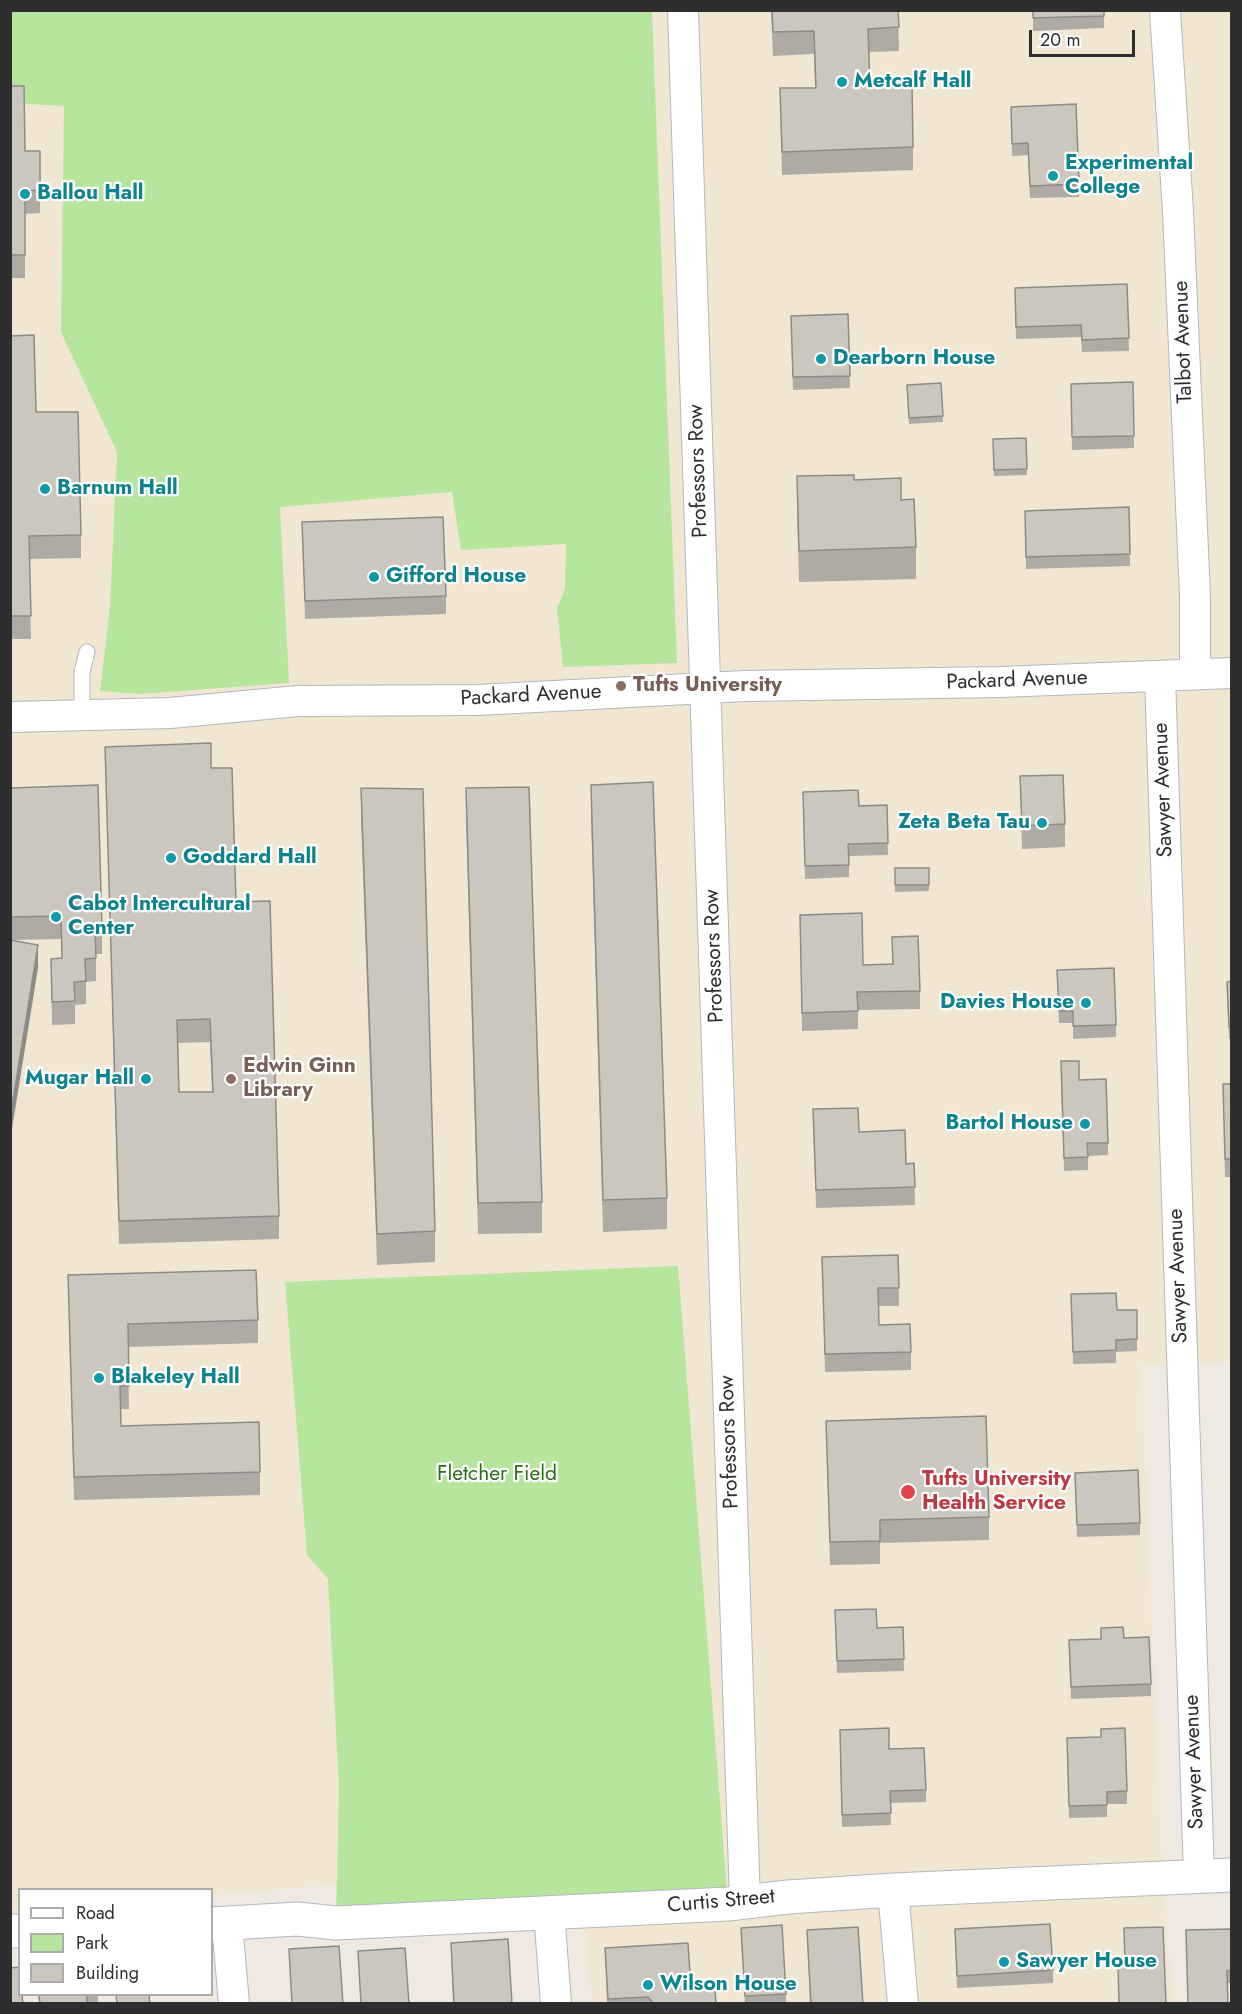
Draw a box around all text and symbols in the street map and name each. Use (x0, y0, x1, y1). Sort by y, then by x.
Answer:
scale bar (1032, 18, 1138, 56)
text: 20 m (1040, 27, 1080, 53)
place label: Metcalf Hall (854, 69, 971, 95)
marker: Metcalf Hall (835, 75, 849, 89)
place label: Experimental College (1065, 151, 1193, 201)
marker: Experimental College (1046, 169, 1060, 183)
place label: Ballou Hall (37, 181, 144, 207)
marker: Ballou Hall (18, 187, 32, 201)
street label: Talbot Avenue (1169, 280, 1199, 404)
place label: Dearborn House (833, 346, 995, 372)
marker: Dearborn House (814, 352, 828, 366)
street label: Professors Row (684, 404, 714, 538)
place label: Barnum Hall (57, 476, 178, 502)
marker: Barnum Hall (38, 482, 52, 496)
place label: Gifford House (386, 564, 526, 590)
marker: Gifford House (367, 570, 381, 584)
street label: Packard Avenue (946, 666, 1088, 696)
place label: Tufts University (633, 673, 782, 699)
marker: Tufts University (614, 679, 628, 693)
street label: Packard Avenue (460, 680, 602, 712)
street label: Sawyer Avenue (1149, 722, 1179, 858)
place label: Zeta Beta Tau (898, 810, 1030, 836)
marker: Zeta Beta Tau (1035, 816, 1049, 830)
place label: Goddard Hall (183, 845, 317, 871)
marker: Goddard Hall (164, 851, 178, 865)
street label: Professors Row (700, 889, 730, 1023)
place label: Cabot Intercultural Center (68, 892, 251, 942)
marker: Cabot Intercultural Center (49, 910, 63, 924)
place label: Davies House (940, 990, 1074, 1016)
marker: Davies House (1079, 996, 1093, 1010)
place label: Edwin Ginn Library (243, 1054, 356, 1104)
place label: Mugar Hall (25, 1066, 134, 1092)
marker: Mugar Hall (139, 1072, 153, 1086)
marker: Edwin Ginn Library (224, 1072, 238, 1086)
place label: Bartol House (945, 1111, 1073, 1137)
marker: Bartol House (1078, 1117, 1092, 1131)
street label: Sawyer Avenue (1164, 1208, 1194, 1344)
place label: Blakeley Hall (111, 1365, 240, 1391)
marker: Blakeley Hall (92, 1371, 106, 1385)
street label: Professors Row (715, 1375, 745, 1509)
park label: Fletcher Field (437, 1462, 557, 1488)
place label: Tufts University Health Service (922, 1467, 1071, 1517)
marker: Tufts University Health Service (899, 1483, 917, 1501)
street label: Sawyer Avenue (1180, 1694, 1210, 1830)
street label: Curtis Street (666, 1885, 776, 1919)
legend (18, 1888, 213, 1996)
text: Road (76, 1900, 115, 1926)
text: Park (76, 1930, 108, 1956)
place label: Sawyer House (1016, 1949, 1157, 1975)
marker: Sawyer House (997, 1955, 1011, 1969)
text: Building (76, 1960, 139, 1986)
place label: Wilson House (660, 1972, 797, 1998)
marker: Wilson House (641, 1978, 655, 1992)

